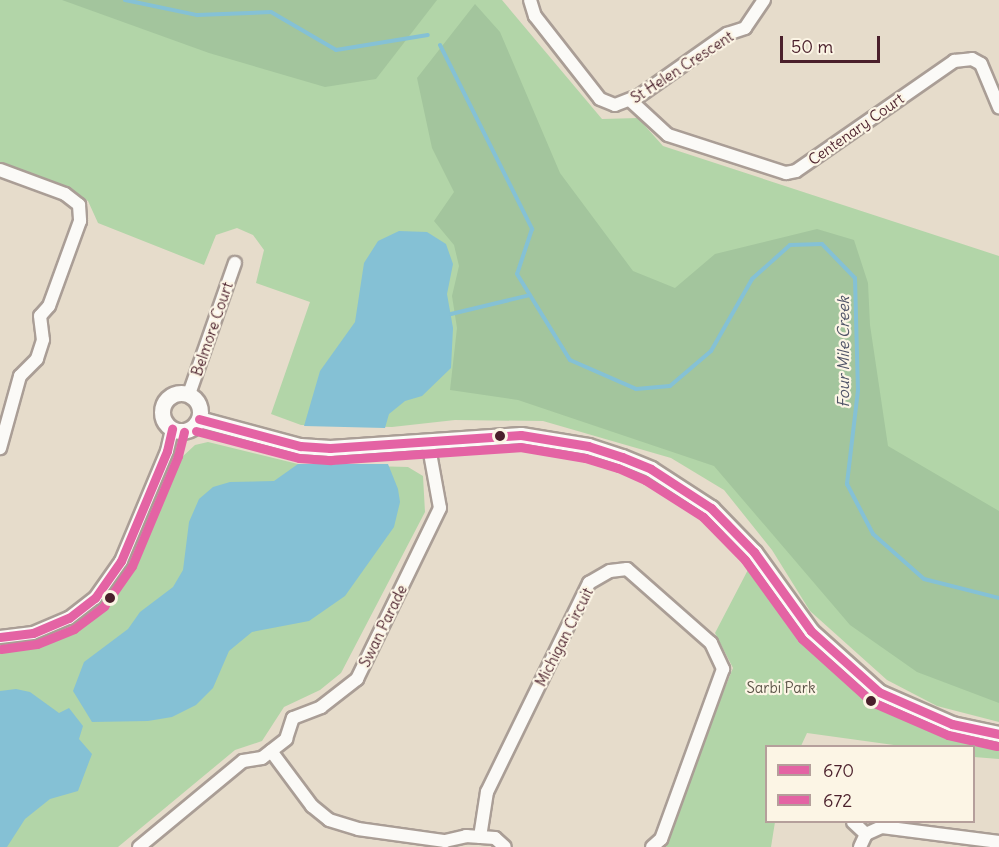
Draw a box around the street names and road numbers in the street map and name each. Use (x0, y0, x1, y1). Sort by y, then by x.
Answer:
street label: St Helen Crescent (627, 27, 737, 107)
street label: Centenary Court (805, 89, 907, 169)
street label: Belmore Court (187, 280, 237, 378)
street label: Swan Parade (355, 582, 411, 670)
street label: Michigan Circuit (531, 585, 597, 689)

